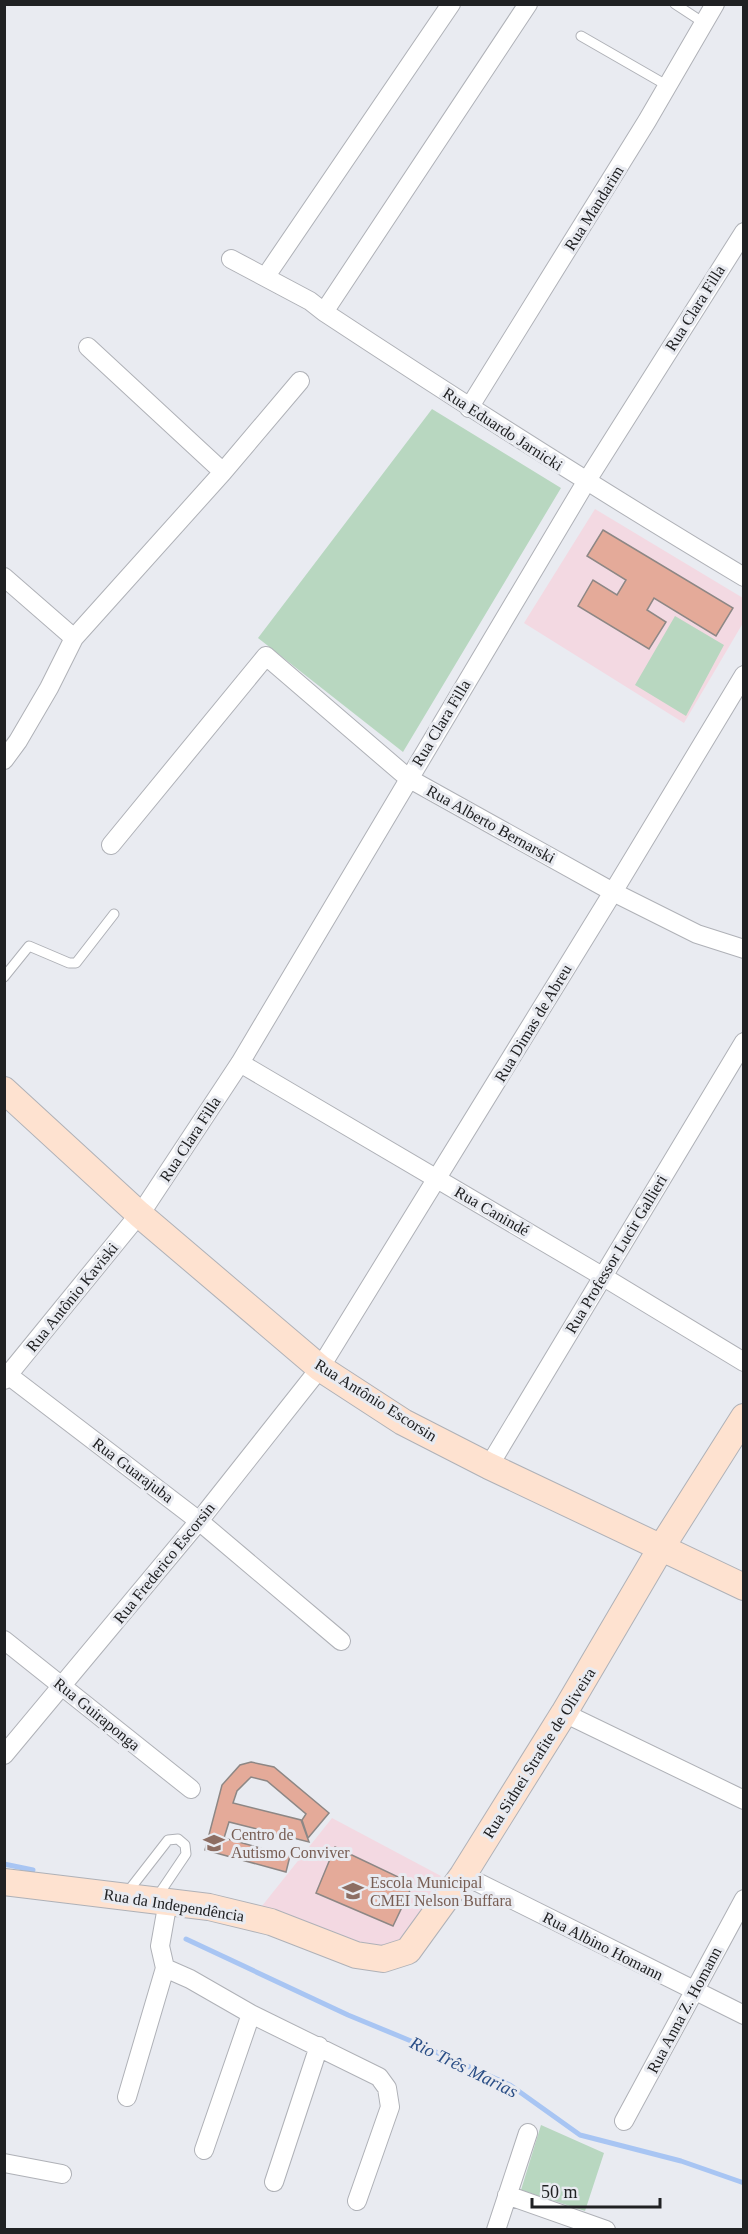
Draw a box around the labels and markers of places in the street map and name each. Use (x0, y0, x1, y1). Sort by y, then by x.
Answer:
place label: Centro de Autismo Conviver (231, 1826, 350, 1861)
school or university icon: Centro de Autismo Conviver (202, 1831, 226, 1855)
place label: Escola Municipal CMEI Nelson Buffara (370, 1874, 512, 1909)
school or university icon: Escola Municipal CMEI Nelson Buffara (341, 1879, 365, 1903)

